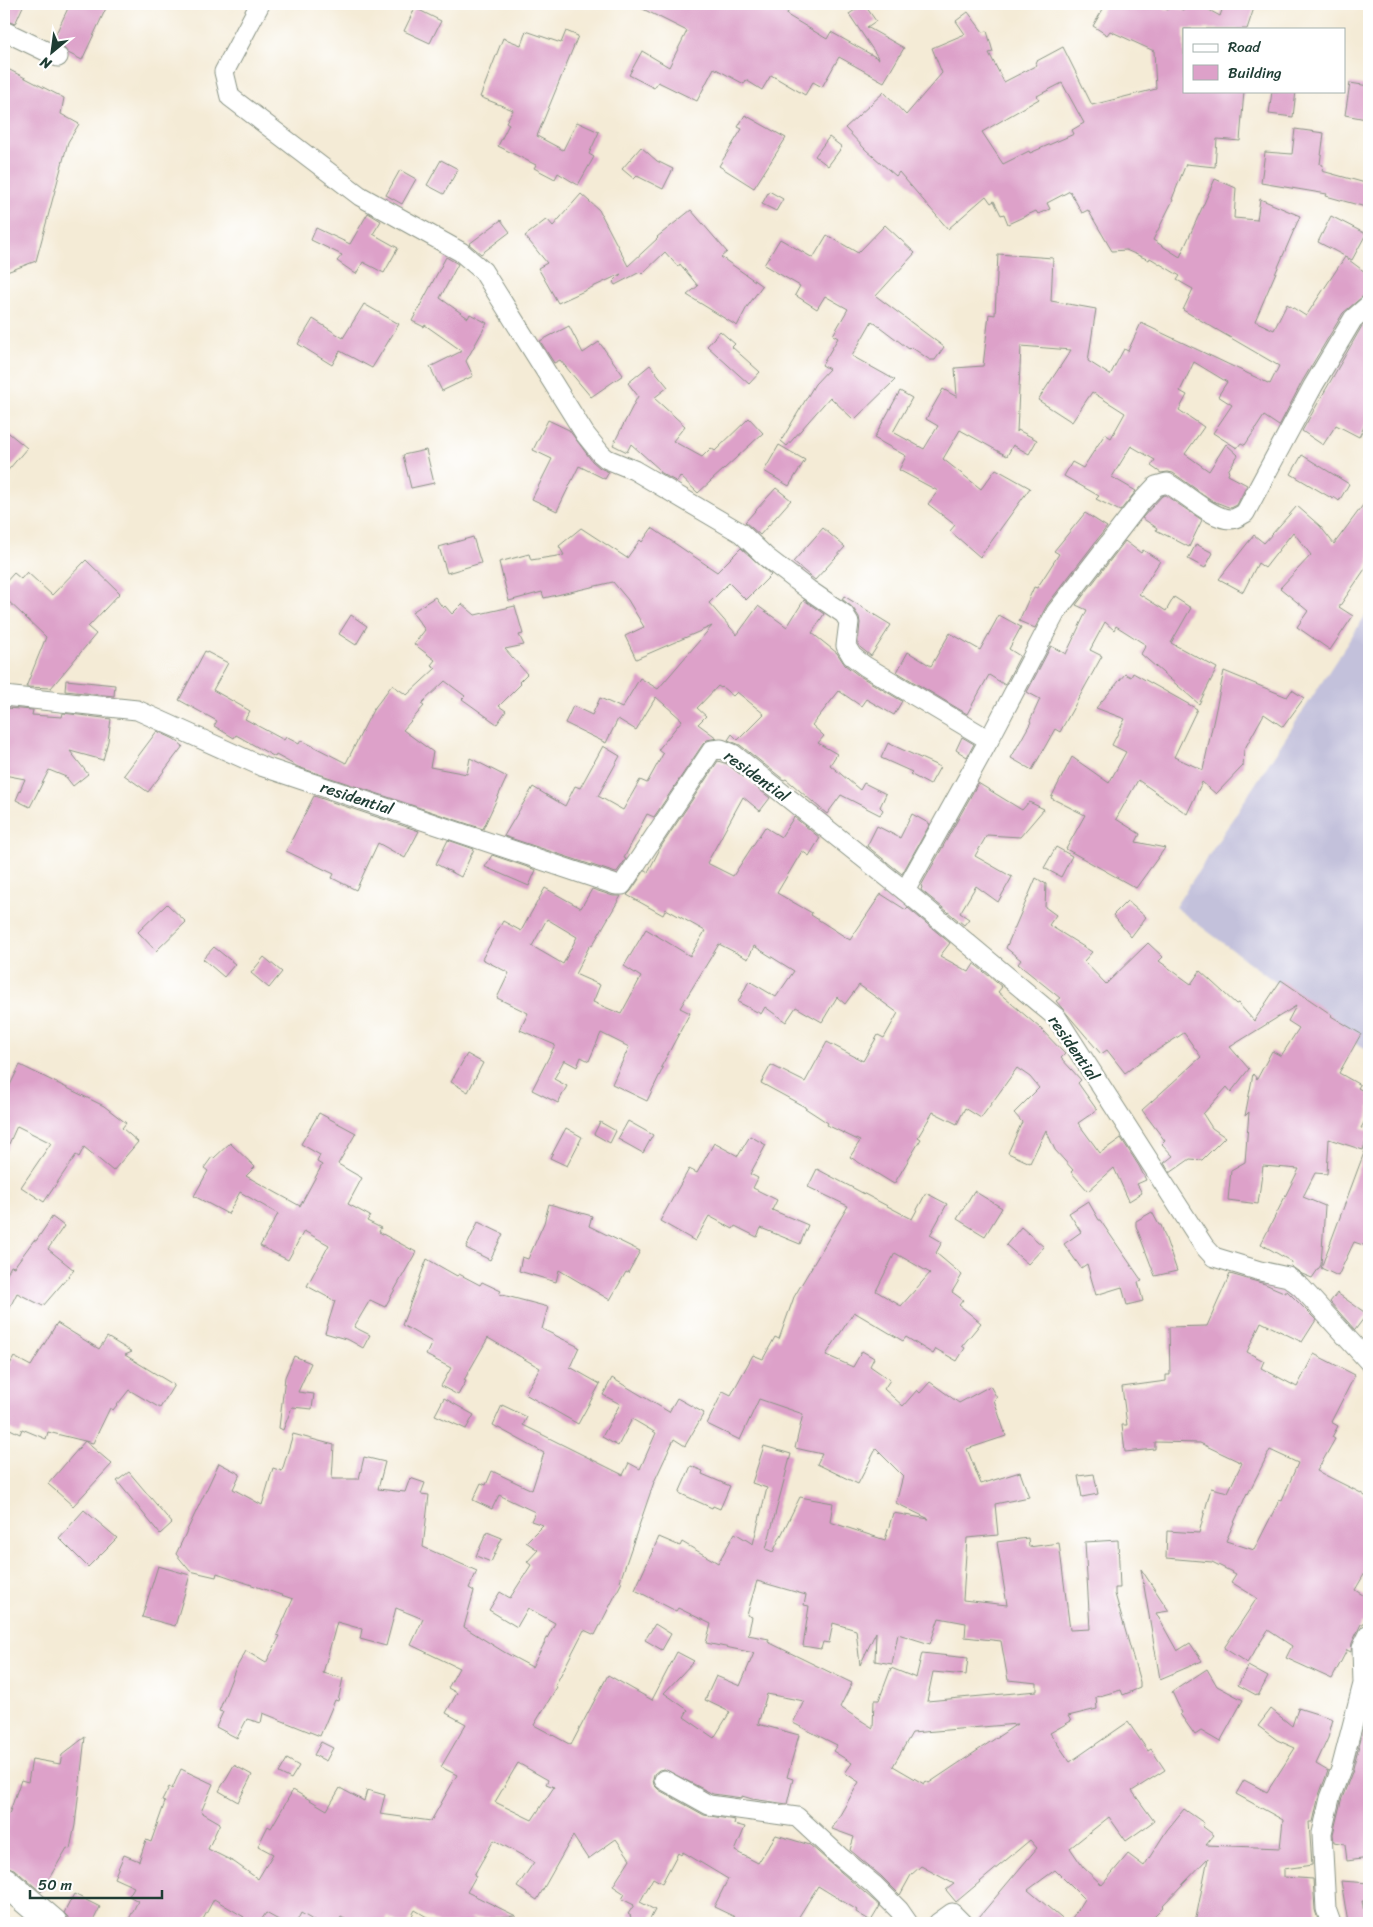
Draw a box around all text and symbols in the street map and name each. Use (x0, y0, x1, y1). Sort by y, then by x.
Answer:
north arrow (28, 28, 78, 78)
legend (1183, 28, 1346, 92)
text: Road (1228, 34, 1261, 60)
text: N (35, 50, 57, 77)
text: Building (1228, 60, 1282, 86)
street label: residential (718, 742, 796, 810)
street label: residential (317, 773, 398, 824)
street label: residential (1041, 1009, 1108, 1088)
scale bar (30, 1867, 162, 1899)
text: 50 m (38, 1872, 73, 1898)

